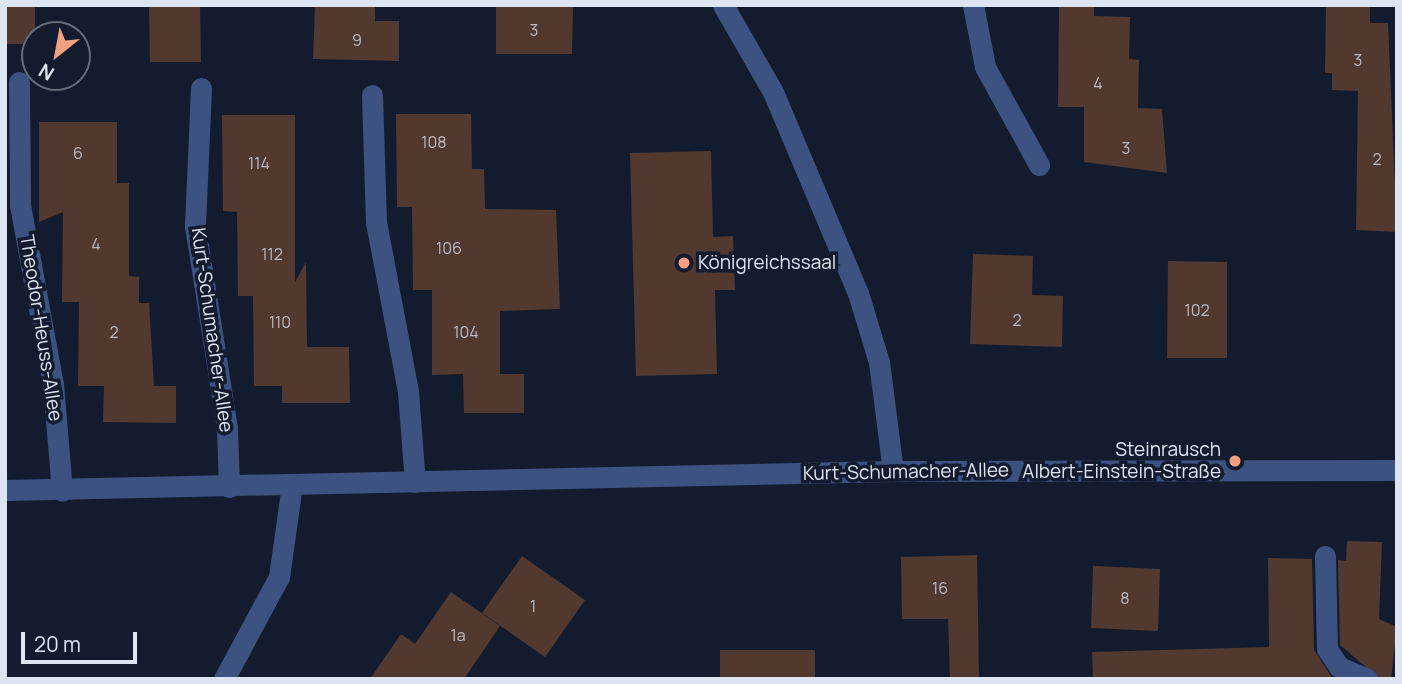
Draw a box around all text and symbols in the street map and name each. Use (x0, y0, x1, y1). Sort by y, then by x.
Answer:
house number: 3 (530, 20, 538, 40)
north arrow (21, 21, 91, 91)
house number: 9 (352, 30, 362, 50)
house number: 3 (1354, 50, 1362, 70)
text: N (34, 58, 59, 87)
house number: 4 (1093, 73, 1103, 93)
house number: 108 (421, 132, 447, 152)
house number: 3 (1122, 138, 1130, 158)
house number: 6 (73, 143, 83, 163)
house number: 2 (1372, 149, 1382, 169)
house number: 114 (248, 153, 270, 173)
street label: Kurt-Schumacher-Allee (186, 226, 238, 434)
street label: Theodor-Heuss-Allee (15, 233, 67, 423)
house number: 4 (91, 234, 101, 254)
house number: 106 (436, 238, 462, 258)
house number: 112 (261, 244, 283, 264)
place label: Königreichssaal (698, 252, 836, 274)
marker: Königreichssaal (676, 255, 692, 271)
house number: 102 (1184, 300, 1210, 320)
house number: 2 (1012, 310, 1022, 330)
house number: 110 (269, 312, 291, 332)
house number: 2 (109, 322, 119, 342)
house number: 104 (453, 322, 479, 342)
place label: Steinrausch Albert-Einstein-Straße (1022, 439, 1221, 483)
marker: Steinrausch Albert-Einstein-Straße (1227, 453, 1243, 469)
street label: Kurt-Schumacher-Allee (803, 459, 1009, 485)
house number: 16 (932, 578, 948, 598)
house number: 8 (1120, 588, 1130, 608)
house number: 1 (530, 596, 536, 616)
scale bar (24, 618, 140, 662)
house number: 1a (450, 625, 466, 645)
text: 20 m (34, 630, 81, 658)

